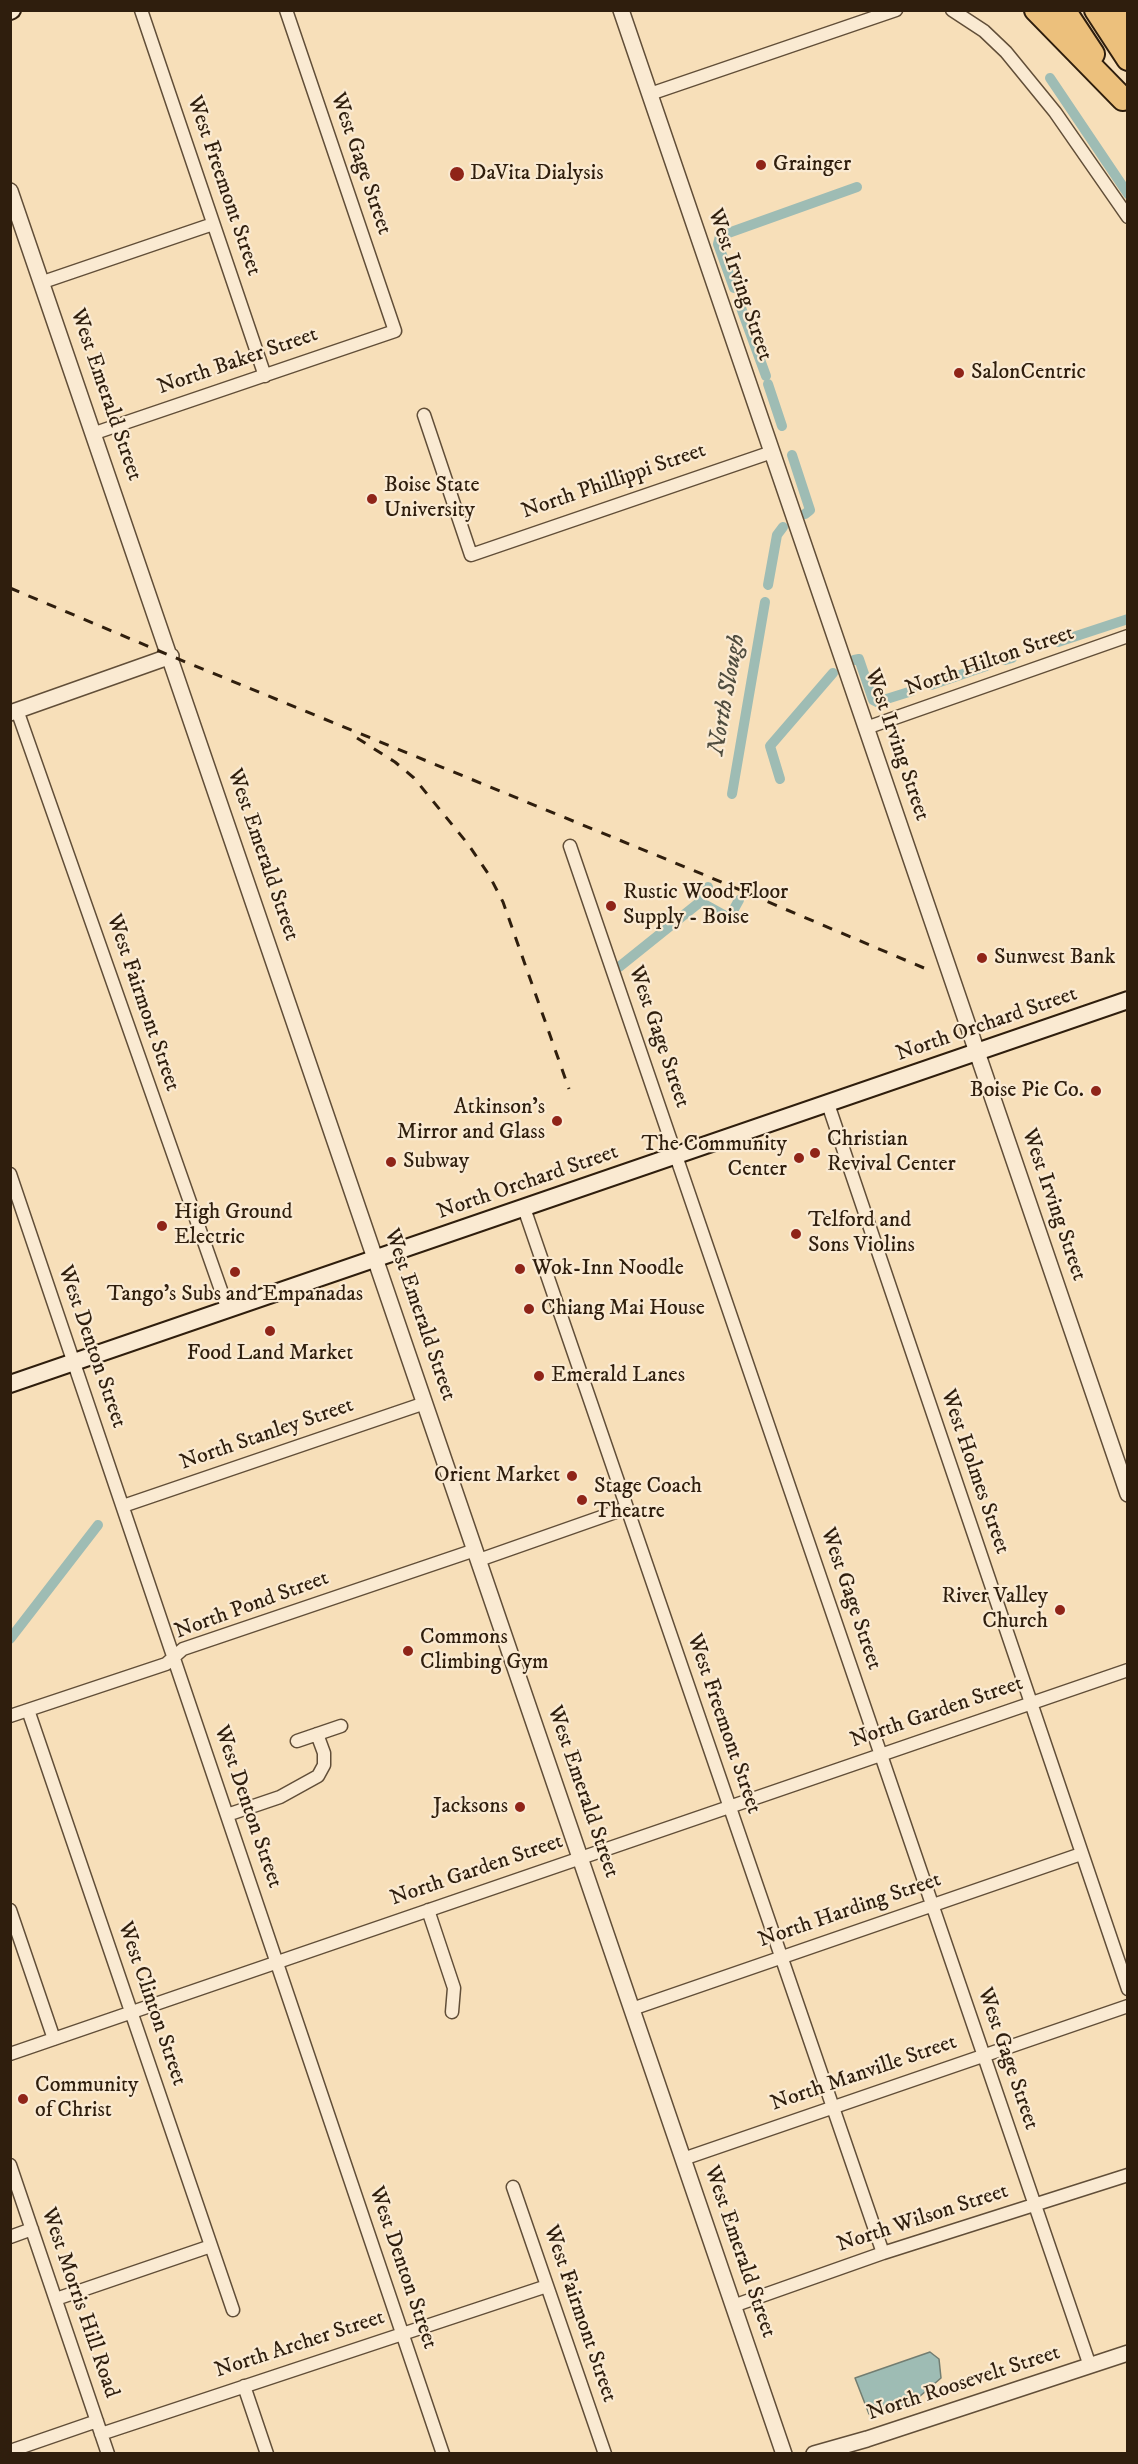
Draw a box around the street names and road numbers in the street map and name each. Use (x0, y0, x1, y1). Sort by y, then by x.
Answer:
street label: West Gage Street (323, 89, 397, 239)
street label: West Freemont Street (180, 93, 266, 279)
street label: West Irving Street (701, 205, 777, 365)
street label: West Emerald Street (63, 305, 147, 485)
street label: North Baker Street (154, 322, 322, 402)
street label: North Phillippi Street (518, 438, 710, 526)
street label: North Hilton Street (902, 621, 1078, 703)
street label: West Irving Street (858, 665, 934, 825)
street label: West Emerald Street (220, 765, 304, 945)
street label: West Fairmont Street (99, 911, 185, 1095)
street label: West Gage Street (621, 962, 695, 1112)
street label: North Orchard Street (893, 982, 1081, 1068)
street label: West Irving Street (1015, 1125, 1091, 1285)
street label: North Orchard Street (434, 1140, 622, 1226)
street label: West Emerald Street (377, 1225, 461, 1405)
street label: West Denton Street (51, 1262, 131, 1432)
street label: West Holmes Street (933, 1386, 1015, 1558)
street label: North Stanley Street (177, 1393, 357, 1477)
street label: West Gage Street (813, 1524, 887, 1674)
street label: North Pond Street (171, 1566, 333, 1646)
street label: West Freemont Street (680, 1631, 766, 1817)
street label: North Garden Street (847, 1671, 1027, 1755)
street label: West Emerald Street (540, 1702, 624, 1882)
street label: West Denton Street (207, 1722, 287, 1892)
street label: North Garden Street (387, 1829, 567, 1913)
street label: North Harding Street (755, 1867, 945, 1955)
street label: West Clinton Street (111, 1919, 191, 2089)
street label: West Gage Street (970, 1984, 1044, 2134)
street label: North Manville Street (768, 2030, 960, 2118)
street label: West Emerald Street (697, 2162, 781, 2342)
street label: North Wilson Street (834, 2179, 1012, 2259)
street label: West Denton Street (362, 2183, 442, 2353)
street label: West Morris Hill Road (34, 2204, 124, 2402)
street label: West Fairmont Street (536, 2222, 622, 2406)
street label: North Archer Street (212, 2305, 388, 2385)
street label: North Roosevelt Street (864, 2340, 1064, 2428)

